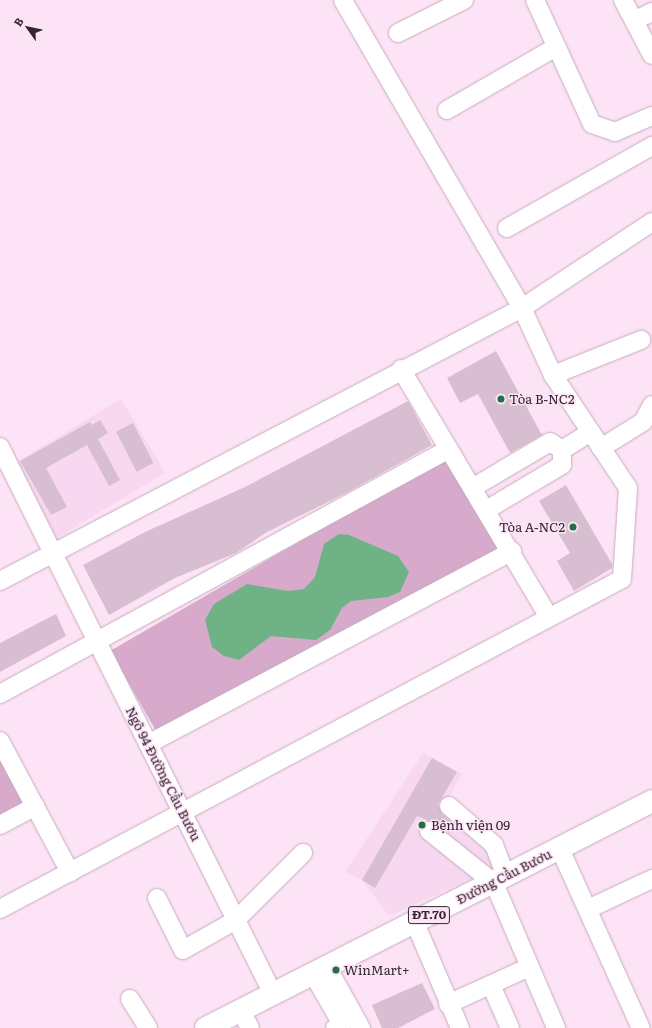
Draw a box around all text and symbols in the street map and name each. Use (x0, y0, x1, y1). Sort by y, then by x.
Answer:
north arrow (8, 8, 48, 48)
text: B (9, 14, 27, 29)
place label: Tòa B-NC2 (509, 391, 574, 407)
marker: Tòa B-NC2 (496, 394, 506, 404)
place label: Tòa A-NC2 (499, 519, 565, 535)
marker: Tòa A-NC2 (568, 522, 578, 532)
street label: Ngõ 94 Đường Cầu Bươu (122, 704, 204, 844)
place label: Bệnh viện 09 (431, 817, 510, 833)
marker: Bệnh viện 09 (416, 819, 428, 831)
street label: Đường Cầu Bươu (454, 846, 554, 908)
road number: ĐT.70 (407, 905, 451, 925)
place label: WinMart+ (344, 962, 409, 978)
marker: WinMart+ (331, 965, 341, 975)

